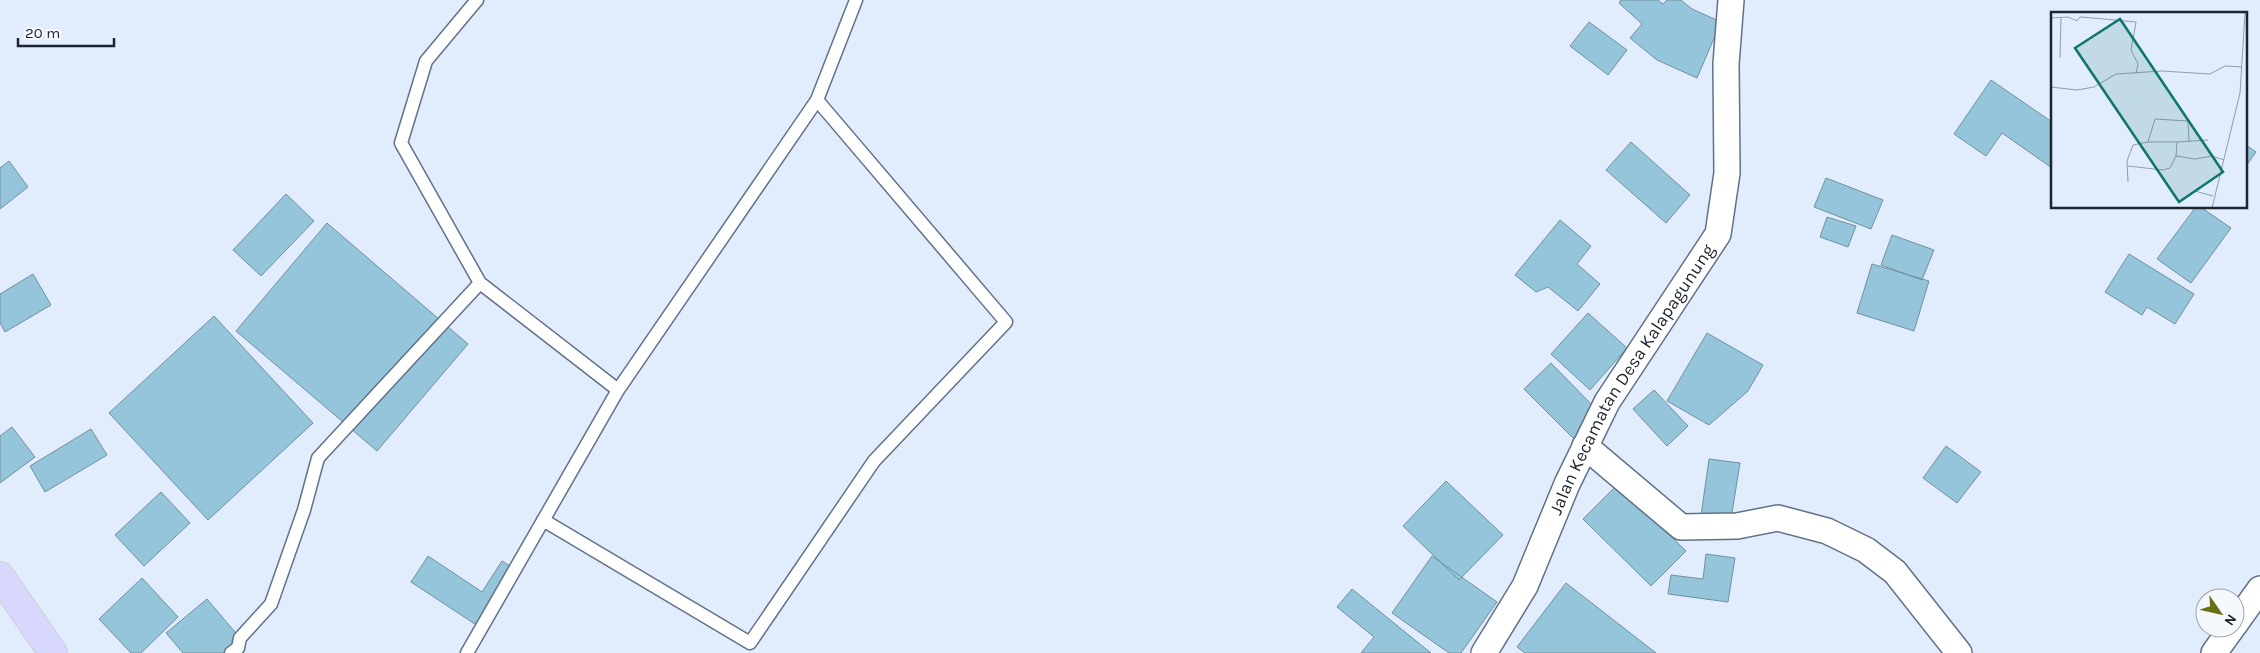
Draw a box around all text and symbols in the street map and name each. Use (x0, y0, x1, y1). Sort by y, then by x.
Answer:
inset map (2051, 12, 2248, 209)
scale bar (18, 15, 114, 47)
text: 20 m (25, 24, 60, 42)
street label: Jalan Kecamatan Desa Kalapagunung (1545, 240, 1719, 518)
north arrow (2195, 588, 2245, 638)
text: N (2221, 611, 2240, 629)

